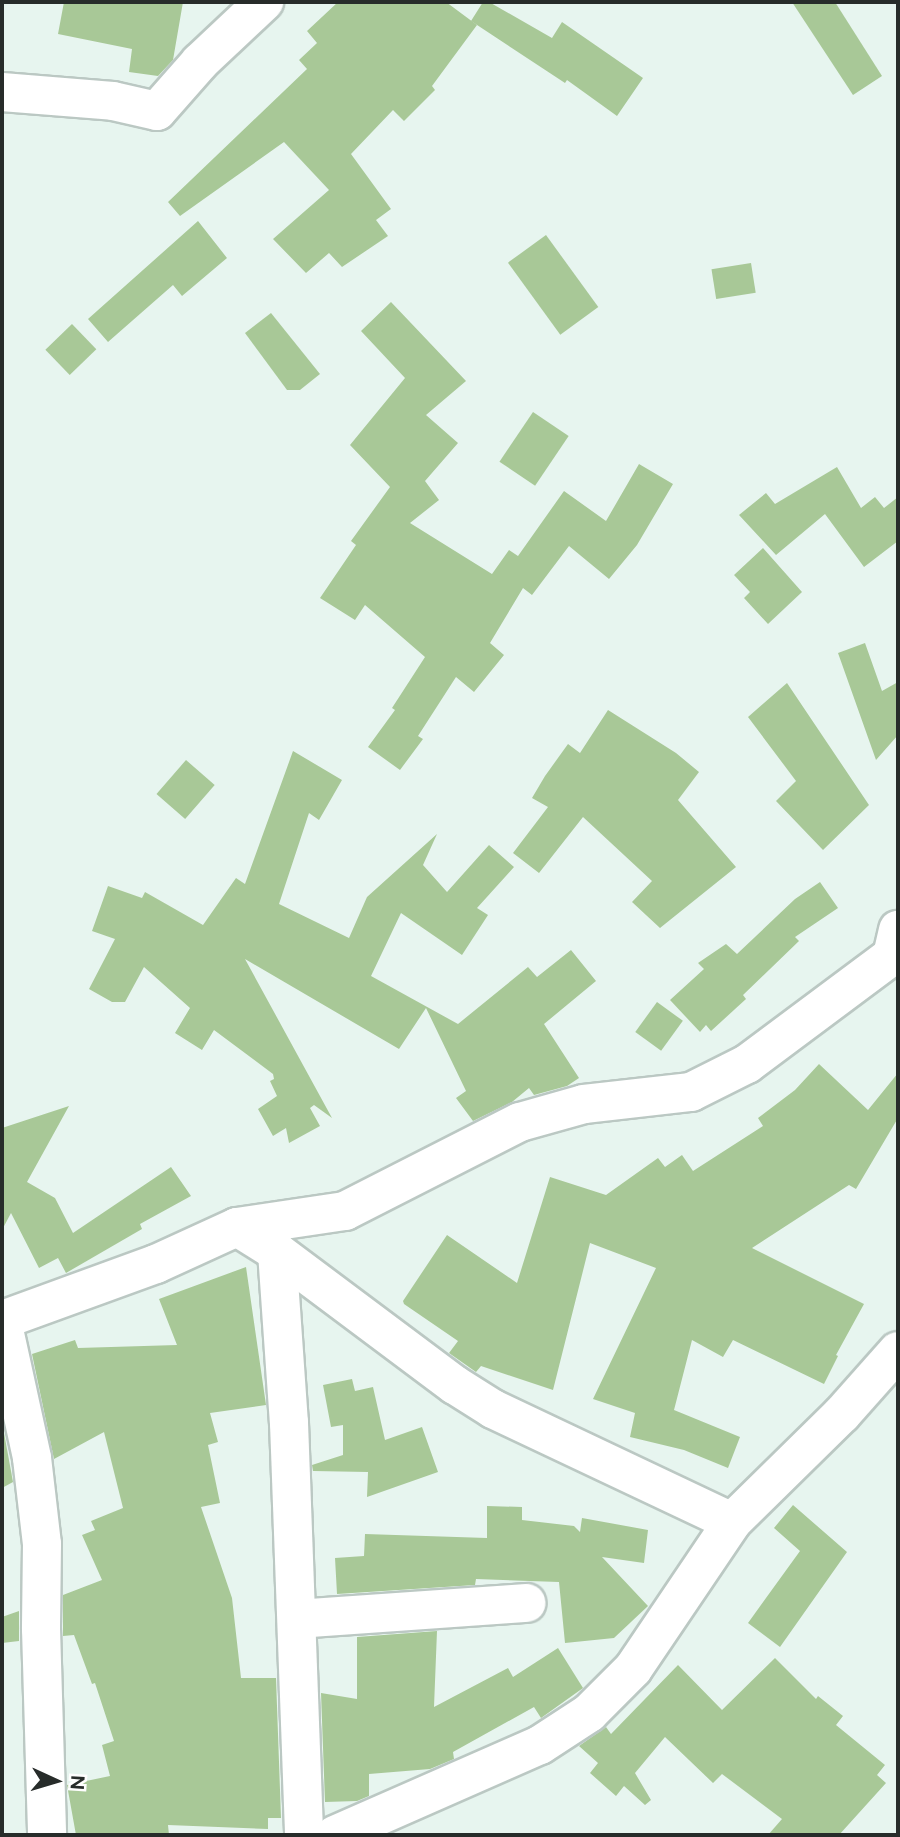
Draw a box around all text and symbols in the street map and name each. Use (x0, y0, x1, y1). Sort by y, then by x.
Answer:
north arrow (21, 1746, 91, 1816)
text: N (65, 1774, 89, 1791)

